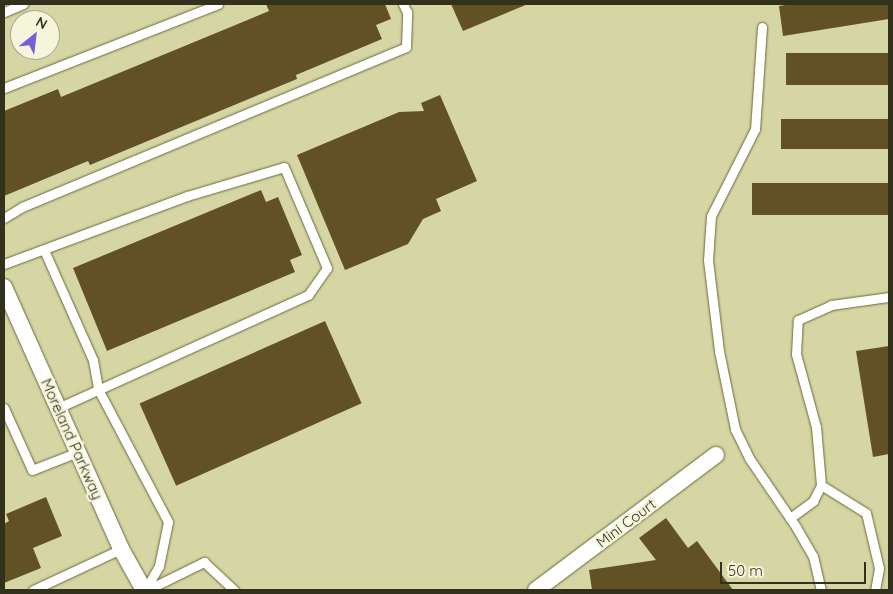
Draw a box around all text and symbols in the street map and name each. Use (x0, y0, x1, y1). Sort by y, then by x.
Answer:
north arrow (10, 10, 60, 60)
text: N (33, 12, 51, 33)
street label: Moreland Parkway (37, 376, 107, 502)
street label: Mini Court (593, 495, 659, 551)
scale bar (723, 552, 869, 584)
text: 50 m (728, 561, 763, 580)

